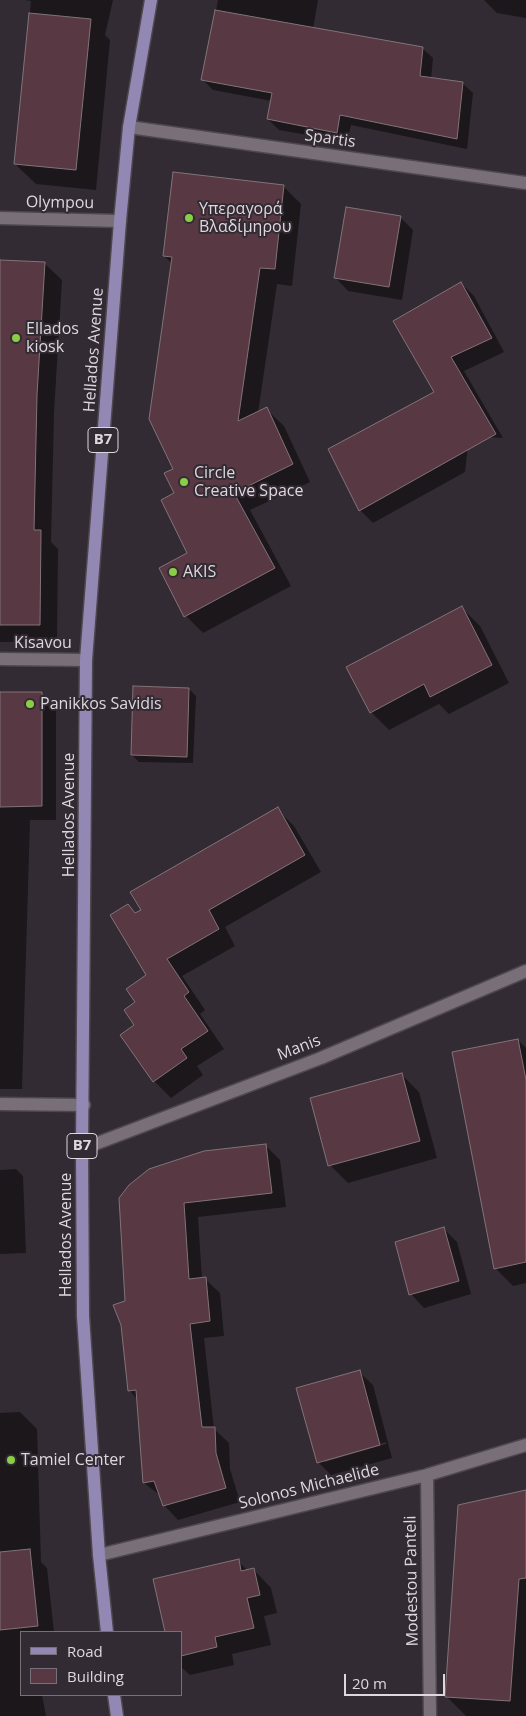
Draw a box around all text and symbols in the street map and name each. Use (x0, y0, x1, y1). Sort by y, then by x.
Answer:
street label: Spartis (303, 126, 357, 152)
street label: Olympou (26, 193, 94, 213)
place label: Υπεραγορά Βλαδίμηρου (199, 199, 291, 237)
marker: Υπεραγορά Βλαδίμηρου (183, 212, 195, 224)
street label: Hellados Avenue (80, 287, 108, 413)
place label: Ellados kiosk (26, 319, 79, 357)
marker: Ellados kiosk (10, 332, 22, 344)
road number: B7 (88, 428, 118, 452)
place label: Circle Creative Space (194, 463, 303, 501)
marker: Circle Creative Space (178, 476, 190, 488)
place label: AKIS (183, 562, 216, 582)
marker: AKIS (167, 566, 179, 578)
street label: Kisavou (14, 633, 72, 653)
place label: Panikkos Savidis (40, 694, 162, 714)
marker: Panikkos Savidis (24, 698, 36, 710)
street label: Hellados Avenue (59, 753, 79, 877)
street label: Manis (275, 1031, 323, 1065)
road number: B7 (67, 1134, 97, 1158)
street label: Hellados Avenue (56, 1173, 76, 1297)
place label: Tamiel Center (21, 1450, 125, 1470)
marker: Tamiel Center (5, 1454, 17, 1466)
street label: Solonos Michaelide (237, 1460, 381, 1514)
street label: Modestou Panteli (401, 1515, 423, 1647)
legend (20, 1631, 182, 1696)
text: Road (67, 1641, 103, 1661)
scale bar (346, 1664, 447, 1696)
text: Building (67, 1666, 124, 1686)
text: 20 m (352, 1673, 387, 1693)

